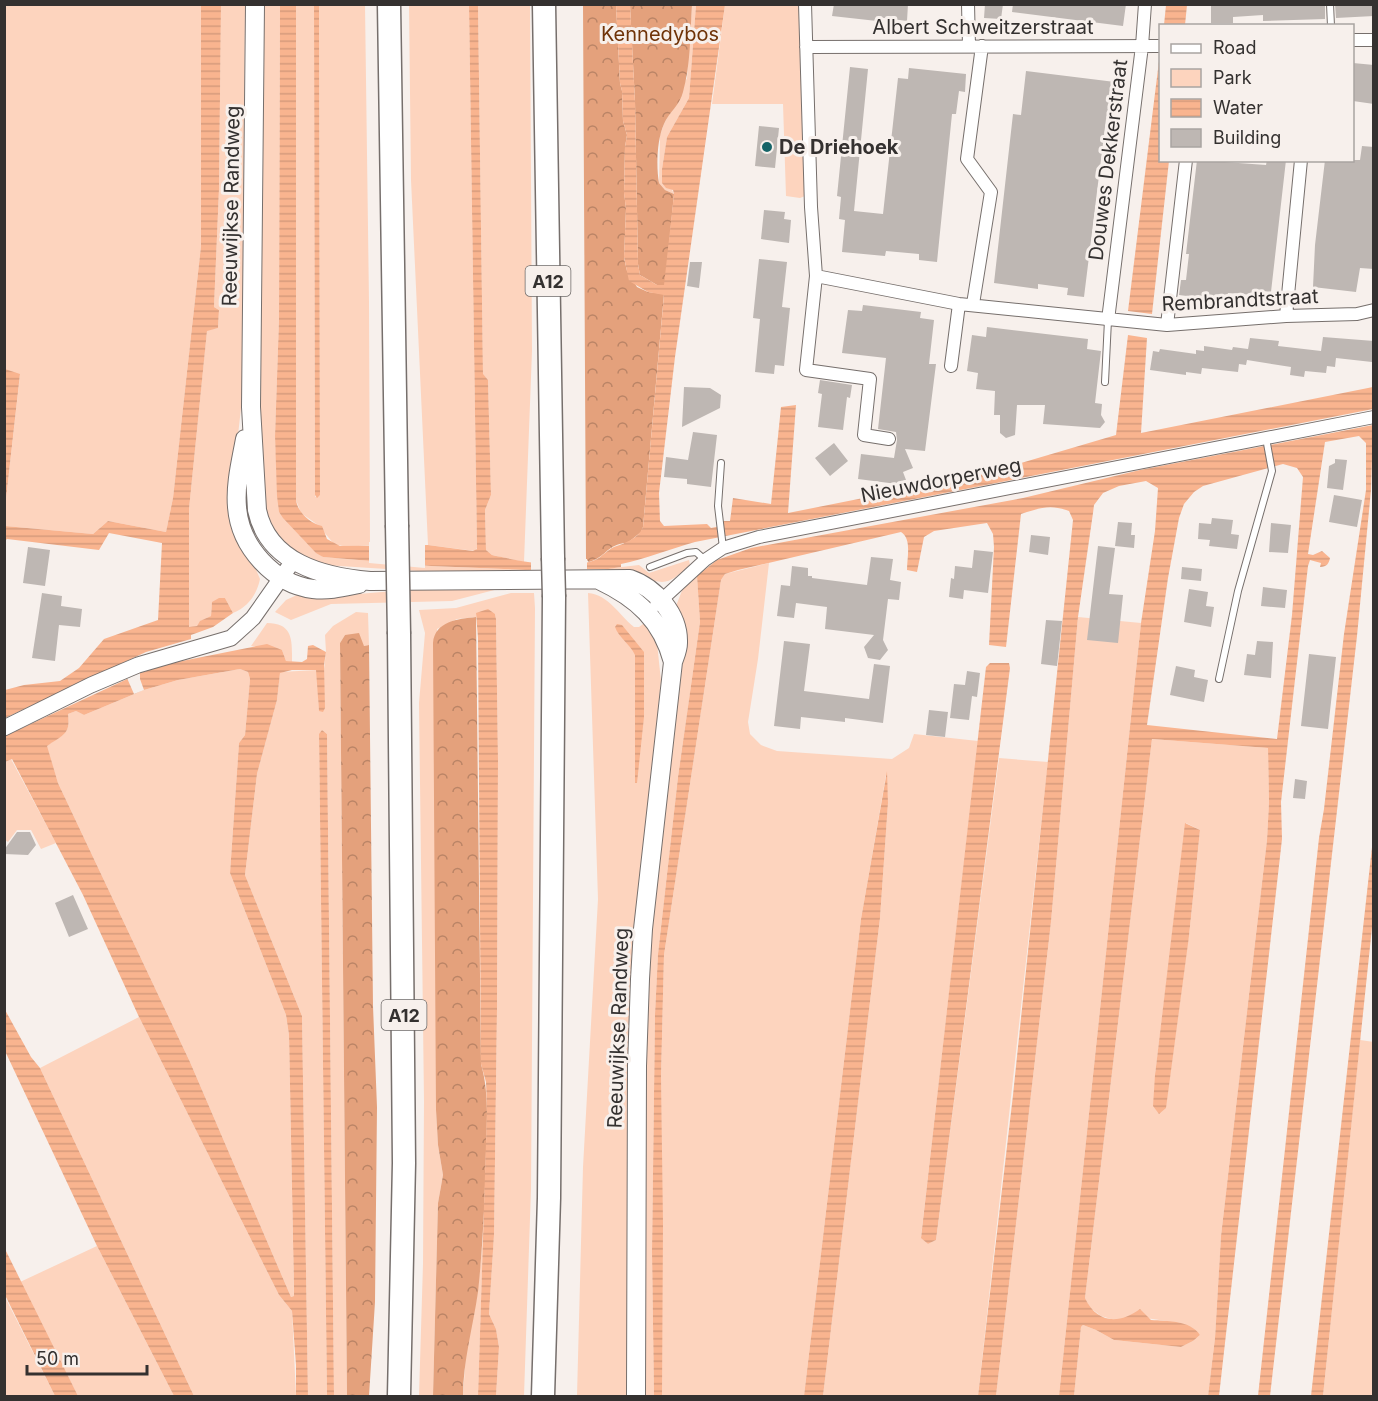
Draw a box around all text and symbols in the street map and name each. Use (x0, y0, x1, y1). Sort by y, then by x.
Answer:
street label: Albert Schweitzerstraat (872, 15, 1094, 39)
park label: Kennedybos (601, 22, 719, 46)
legend (1159, 24, 1354, 162)
text: Road (1213, 37, 1256, 58)
street label: Douwes Dekkerstraat (1084, 58, 1132, 262)
text: Park (1213, 67, 1252, 88)
text: Water (1213, 97, 1263, 118)
street label: Reeuwijkse Randweg (217, 106, 245, 306)
text: Building (1213, 127, 1281, 148)
place label: De Driehoek (779, 135, 899, 159)
marker: De Driehoek (760, 140, 774, 154)
road number: A12 (526, 266, 570, 296)
street label: Rembrandtstraat (1161, 284, 1320, 316)
street label: Nieuwdorperweg (859, 453, 1023, 507)
street label: Reeuwijkse Randweg (603, 927, 633, 1129)
road number: A12 (382, 1000, 426, 1030)
scale bar (27, 1338, 147, 1376)
text: 50 m (36, 1348, 79, 1369)

